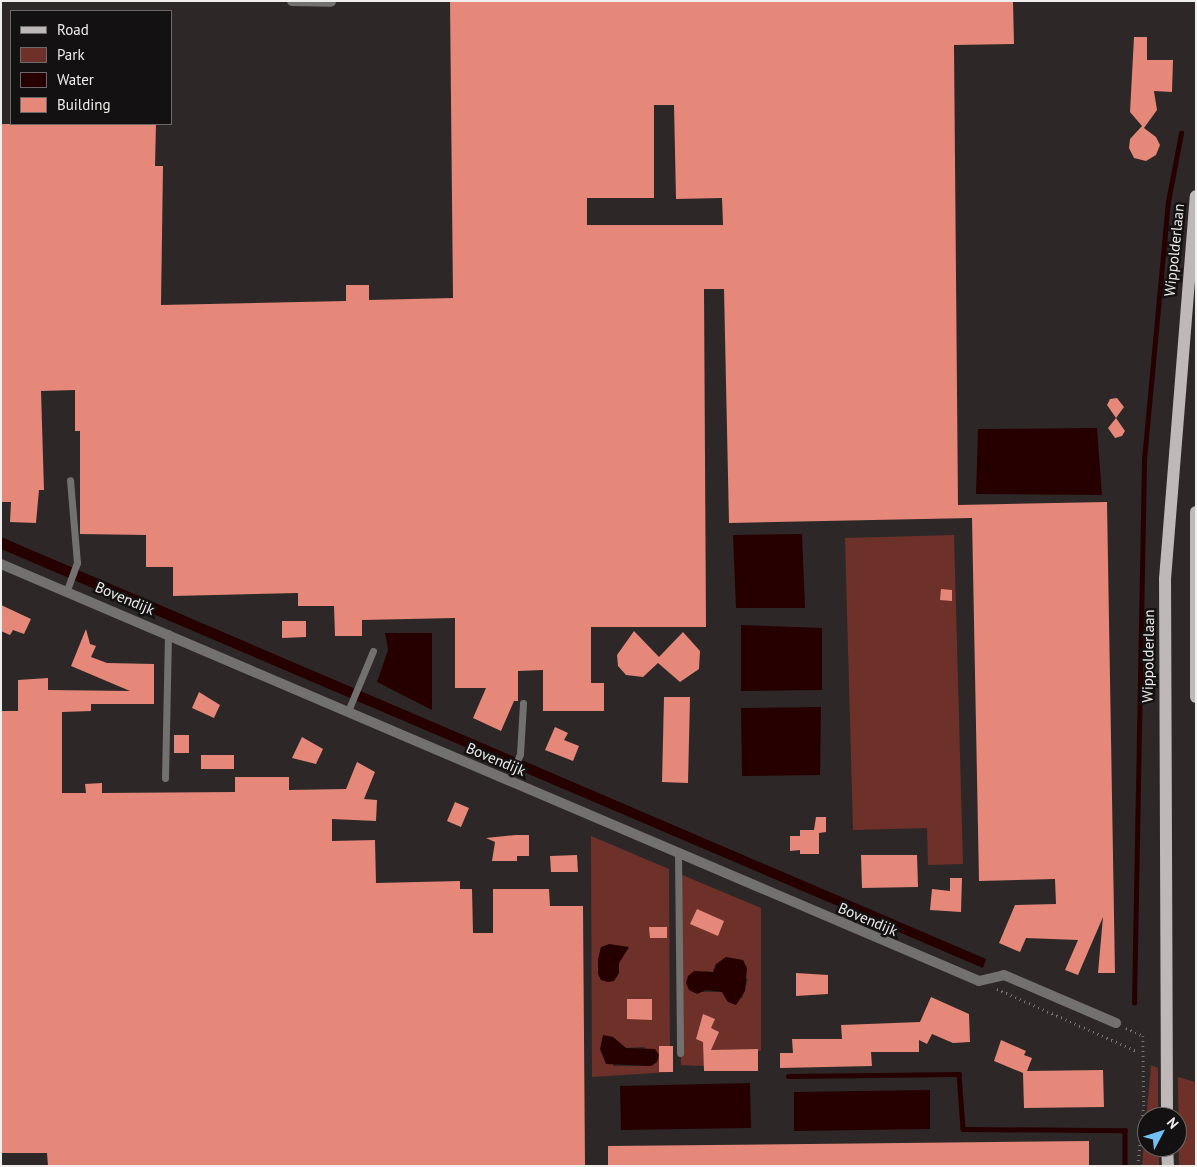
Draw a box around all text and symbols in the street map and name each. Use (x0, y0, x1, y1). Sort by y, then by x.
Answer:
legend (10, 10, 172, 125)
text: Road (57, 20, 89, 39)
text: Park (57, 45, 85, 64)
text: Water (57, 70, 94, 89)
text: Building (57, 95, 111, 114)
street label: Wippolderlaan (1160, 203, 1188, 297)
street label: Bovendijk (93, 577, 157, 619)
street label: Wippolderlaan (1138, 609, 1158, 703)
street label: Bovendijk (464, 738, 528, 780)
street label: Bovendijk (836, 898, 900, 940)
north arrow (1137, 1107, 1187, 1157)
text: N (1163, 1114, 1183, 1132)

